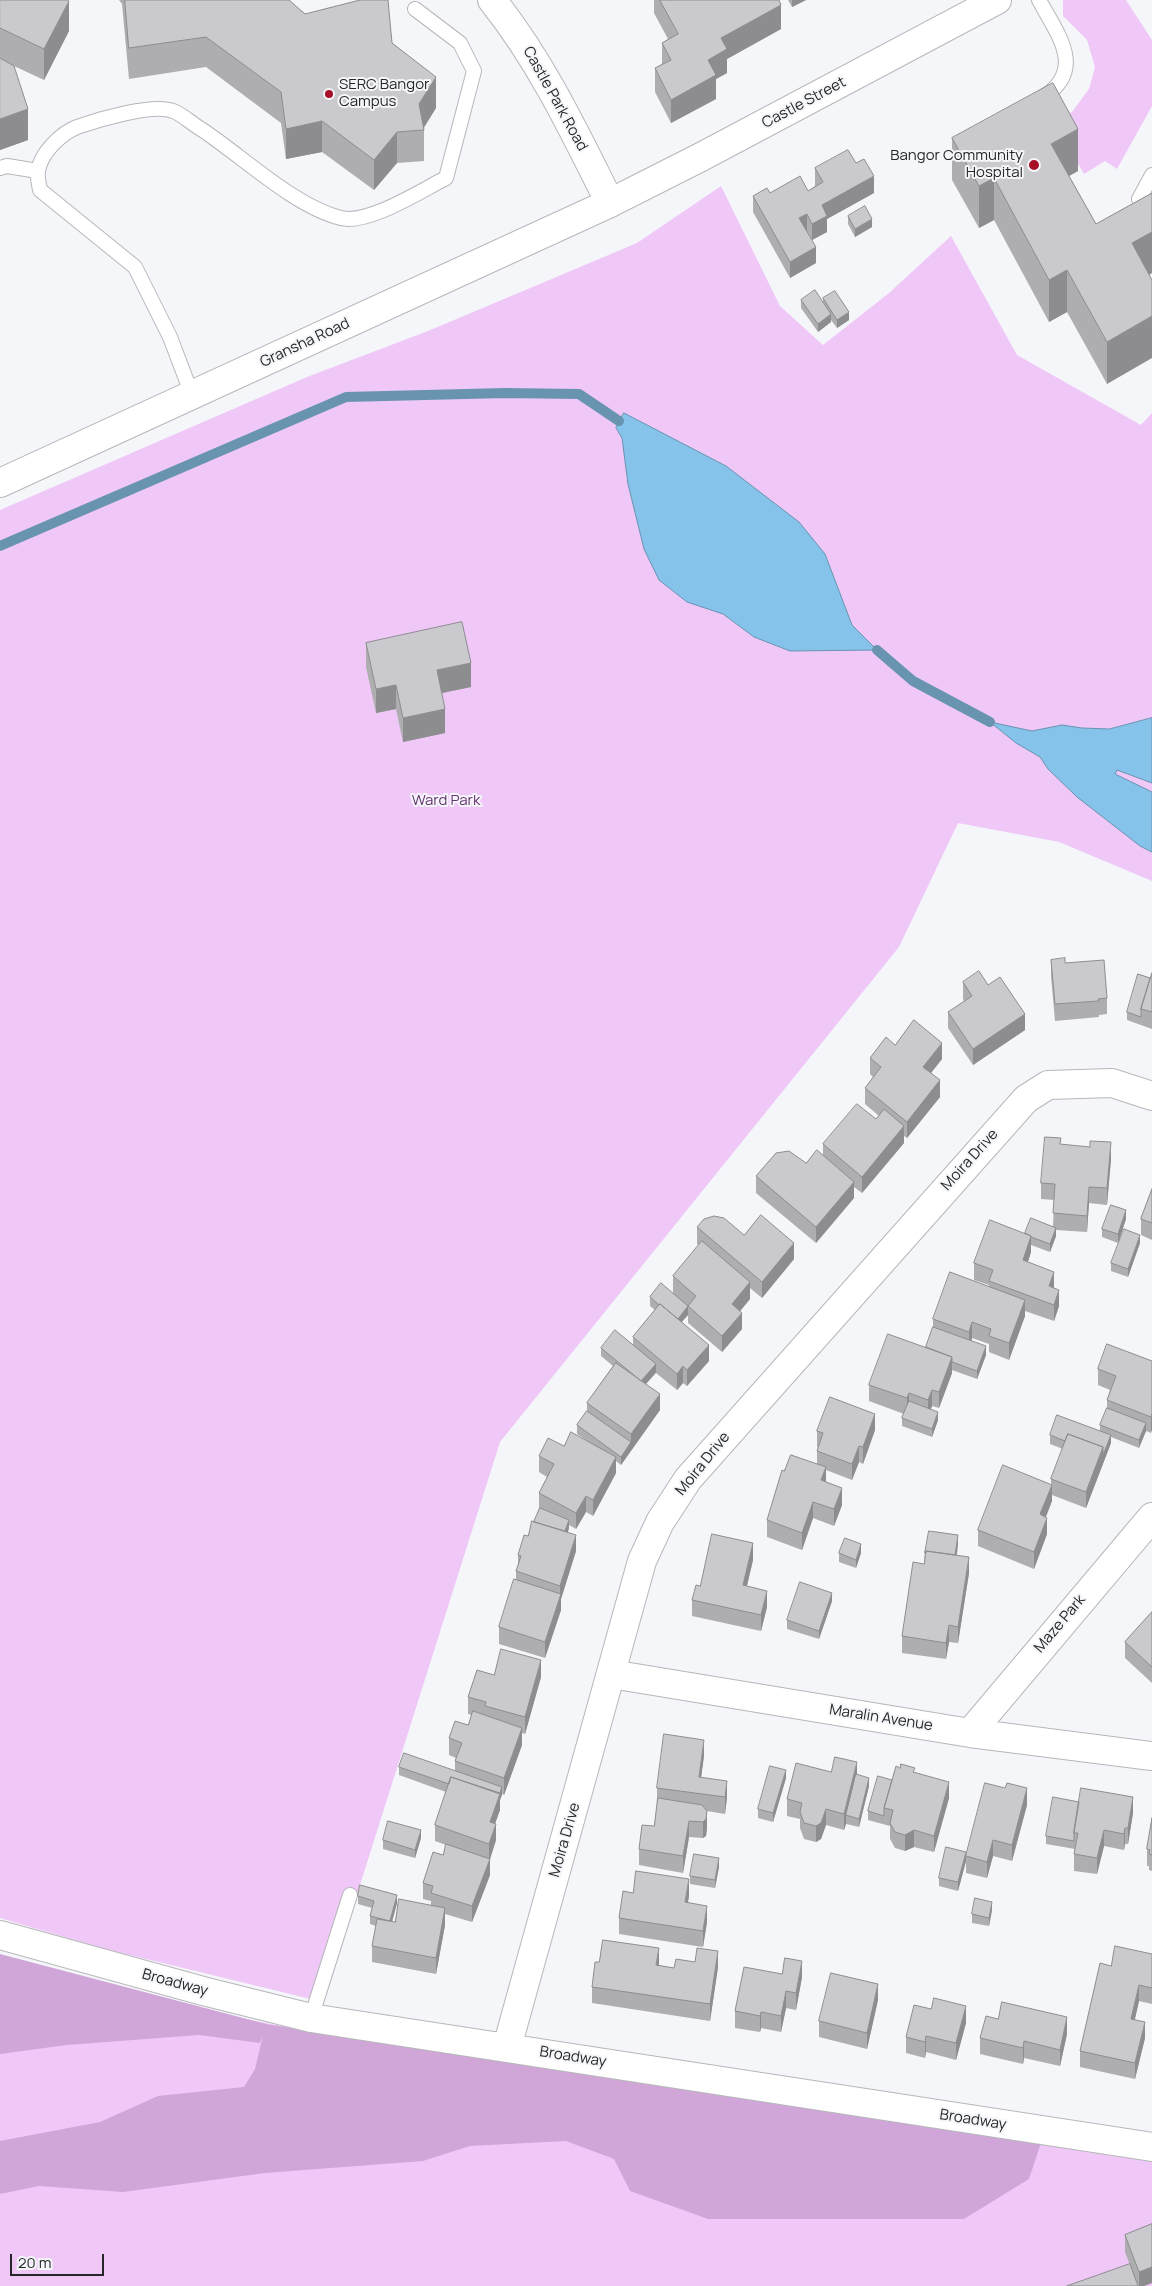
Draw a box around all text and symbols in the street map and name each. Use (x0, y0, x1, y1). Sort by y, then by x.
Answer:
street label: Castle Park Road (519, 44, 591, 154)
street label: Castle Street (759, 73, 849, 133)
place label: SERC Bangor Campus (339, 76, 429, 111)
marker: SERC Bangor Campus (323, 88, 335, 100)
place label: Bangor Community Hospital (890, 147, 1023, 182)
marker: Bangor Community Hospital (1027, 158, 1041, 172)
street label: Gransha Road (257, 314, 353, 372)
park label: Ward Park (412, 792, 480, 810)
street label: Moira Drive (938, 1126, 1002, 1194)
street label: Moira Drive (672, 1429, 734, 1499)
street label: Maze Park (1031, 1591, 1089, 1657)
street label: Maralin Avenue (828, 1701, 934, 1735)
street label: Moira Drive (546, 1801, 584, 1879)
street label: Broadway (140, 1966, 210, 2000)
street label: Broadway (538, 2043, 608, 2071)
street label: Broadway (938, 2106, 1008, 2134)
scale bar (12, 2244, 106, 2276)
text: 20 m (18, 2252, 51, 2273)

